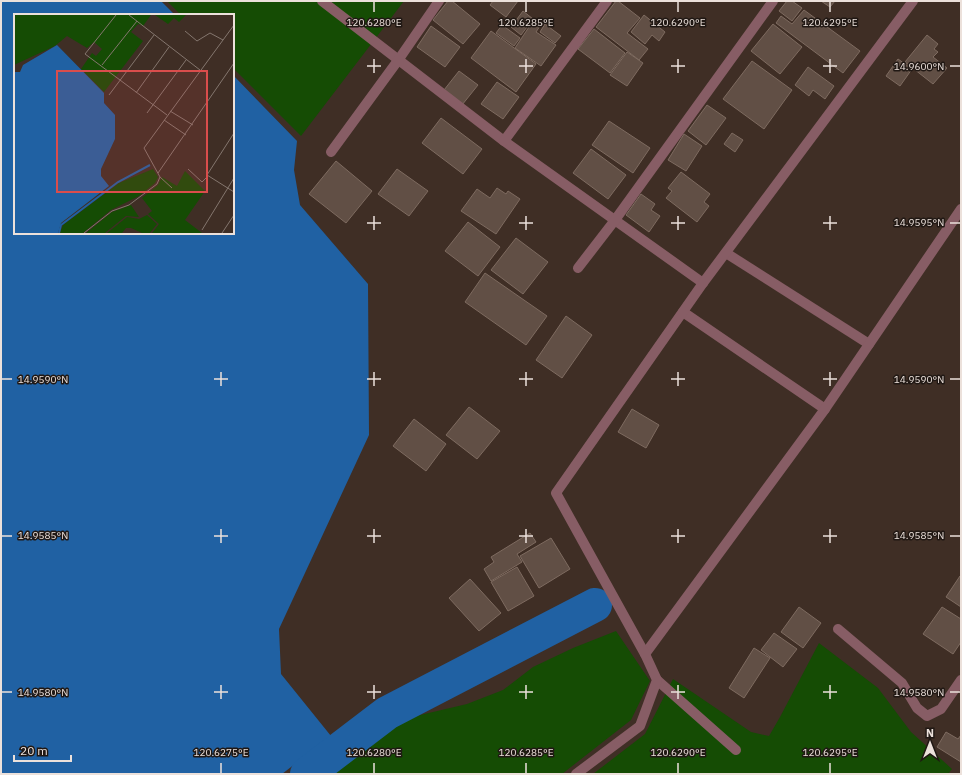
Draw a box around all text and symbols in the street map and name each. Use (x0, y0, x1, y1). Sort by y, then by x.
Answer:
inset map (14, 14, 234, 234)
text: 120.6280°E (346, 16, 402, 29)
text: 120.6285°E (498, 16, 554, 29)
text: 120.6290°E (650, 16, 706, 29)
text: 120.6295°E (802, 16, 858, 29)
text: 14.9600°N (894, 60, 944, 73)
text: 14.9595°N (894, 216, 944, 229)
text: 14.9590°N (18, 373, 68, 386)
text: 14.9590°N (894, 373, 944, 386)
text: 14.9585°N (18, 529, 68, 542)
text: 14.9585°N (894, 529, 944, 542)
text: 14.9580°N (18, 686, 68, 699)
text: 14.9580°N (894, 686, 944, 699)
north arrow (910, 723, 950, 763)
text: N (926, 726, 934, 740)
scale bar (14, 737, 71, 763)
text: 20 m (20, 743, 48, 758)
text: 120.6275°E (193, 746, 249, 759)
text: 120.6280°E (346, 746, 402, 759)
text: 120.6285°E (498, 746, 554, 759)
text: 120.6290°E (650, 746, 706, 759)
text: 120.6295°E (802, 746, 858, 759)

